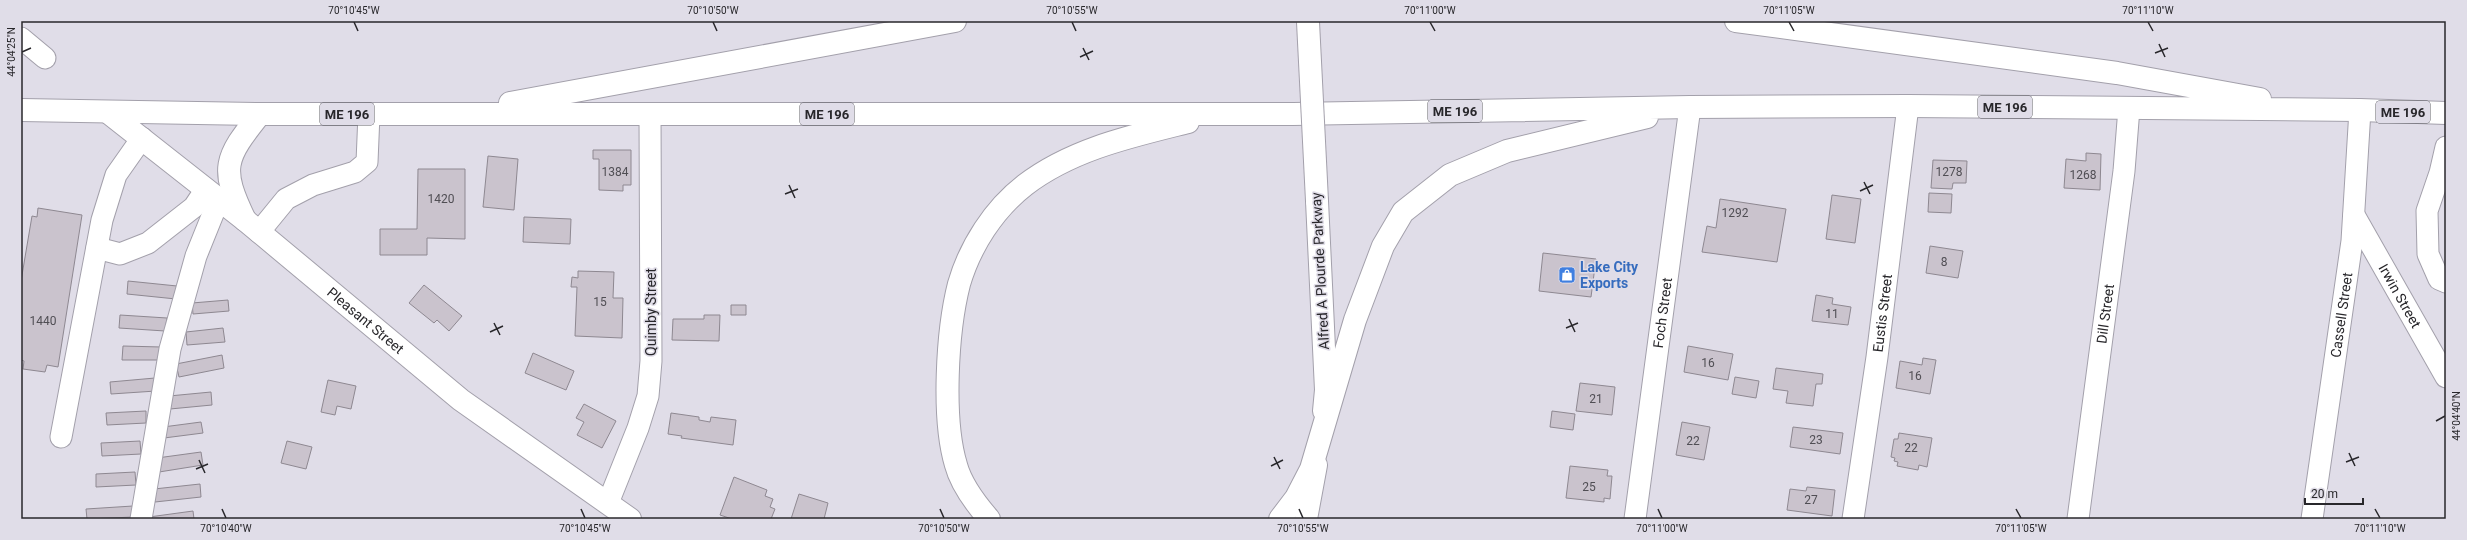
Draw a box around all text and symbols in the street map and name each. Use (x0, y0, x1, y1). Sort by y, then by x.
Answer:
text: 70°10'45"W (328, 5, 380, 16)
text: 70°10'50"W (687, 5, 739, 16)
text: 70°10'55"W (1046, 5, 1098, 16)
text: 70°11'00"W (1404, 5, 1456, 16)
text: 70°11'05"W (1763, 5, 1815, 16)
text: 70°11'10"W (2122, 5, 2174, 16)
text: 44°04'25"N (6, 27, 17, 77)
road number: ME 196 (1978, 96, 2032, 118)
road number: ME 196 (1428, 100, 1482, 122)
road number: ME 196 (2376, 101, 2430, 123)
road number: ME 196 (320, 103, 374, 125)
road number: ME 196 (800, 103, 854, 125)
house number: 1384 (602, 165, 629, 179)
house number: 1278 (1936, 165, 1963, 179)
house number: 1268 (2070, 168, 2097, 182)
house number: 1420 (428, 192, 455, 206)
street label: Alfred A Plourde Parkway (1308, 192, 1332, 350)
house number: 1292 (1722, 206, 1749, 220)
house number: 8 (1941, 255, 1948, 269)
place label: Lake City Exports (1580, 259, 1639, 291)
street label: Irwin Street (2375, 261, 2425, 331)
shop icon: Lake City Exports (1557, 265, 1577, 285)
street label: Quimby Street (643, 268, 659, 356)
street label: Cassell Street (2327, 271, 2355, 359)
street label: Eustis Street (1870, 273, 1895, 353)
street label: Foch Street (1650, 276, 1675, 349)
street label: Dill Street (2093, 283, 2117, 345)
street label: Pleasant Street (324, 284, 407, 357)
house number: 15 (593, 295, 607, 309)
house number: 11 (1825, 307, 1839, 321)
house number: 1440 (30, 314, 57, 328)
house number: 16 (1701, 356, 1715, 370)
house number: 16 (1908, 369, 1922, 383)
text: 44°04'40"N (2451, 391, 2462, 441)
house number: 21 (1589, 392, 1603, 406)
house number: 23 (1809, 433, 1823, 447)
house number: 22 (1686, 434, 1700, 448)
house number: 22 (1904, 441, 1918, 455)
house number: 25 (1582, 480, 1596, 494)
scale bar (2305, 480, 2363, 506)
text: 20 m (2311, 487, 2338, 501)
house number: 27 (1804, 493, 1818, 507)
text: 70°10'40"W (200, 523, 252, 534)
text: 70°10'45"W (559, 523, 611, 534)
text: 70°10'50"W (918, 523, 970, 534)
text: 70°10'55"W (1277, 523, 1329, 534)
text: 70°11'00"W (1636, 523, 1688, 534)
text: 70°11'05"W (1995, 523, 2047, 534)
text: 70°11'10"W (2354, 523, 2406, 534)

